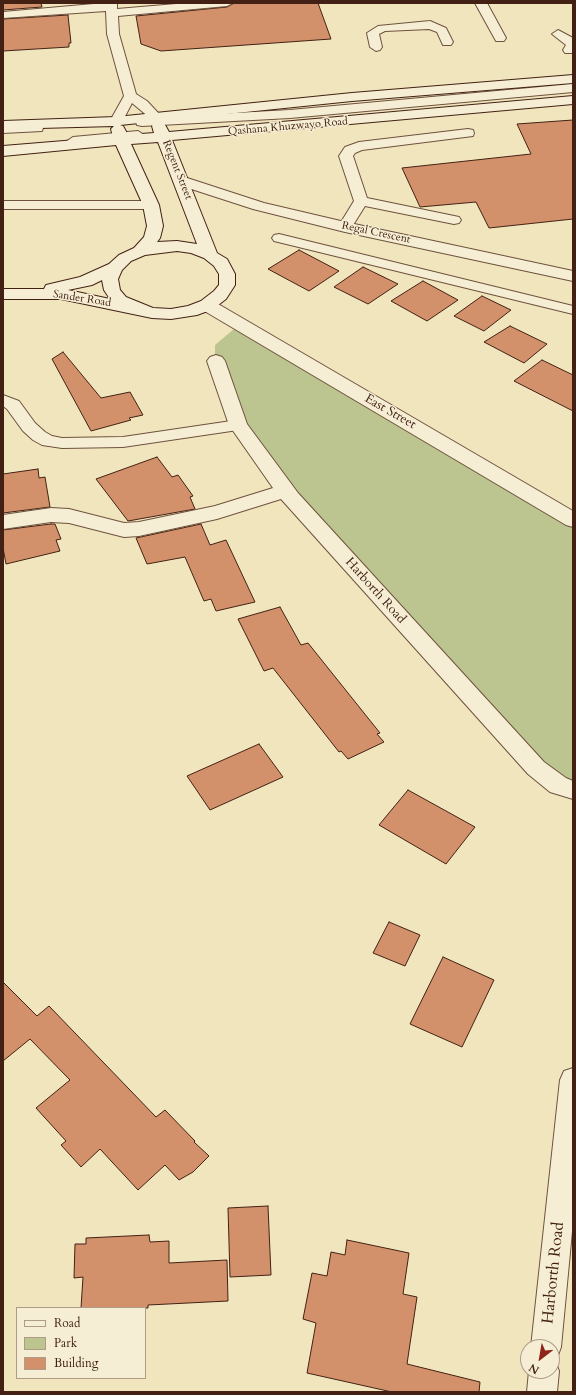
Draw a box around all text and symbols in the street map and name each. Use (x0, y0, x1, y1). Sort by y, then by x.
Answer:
street label: Qashana Khuzwayo Road (228, 115, 348, 139)
street label: Regent Street (159, 138, 195, 202)
street label: Regal Crescent (340, 219, 412, 247)
street label: Sander Road (52, 288, 112, 310)
street label: East Street (361, 391, 419, 433)
street label: Harborth Road (341, 555, 409, 627)
street label: Harborth Road (539, 1221, 569, 1325)
legend (16, 1307, 146, 1379)
text: Road (54, 1315, 80, 1331)
text: Park (54, 1335, 77, 1351)
north arrow (520, 1339, 560, 1379)
text: Building (54, 1355, 98, 1371)
text: N (526, 1360, 542, 1378)

